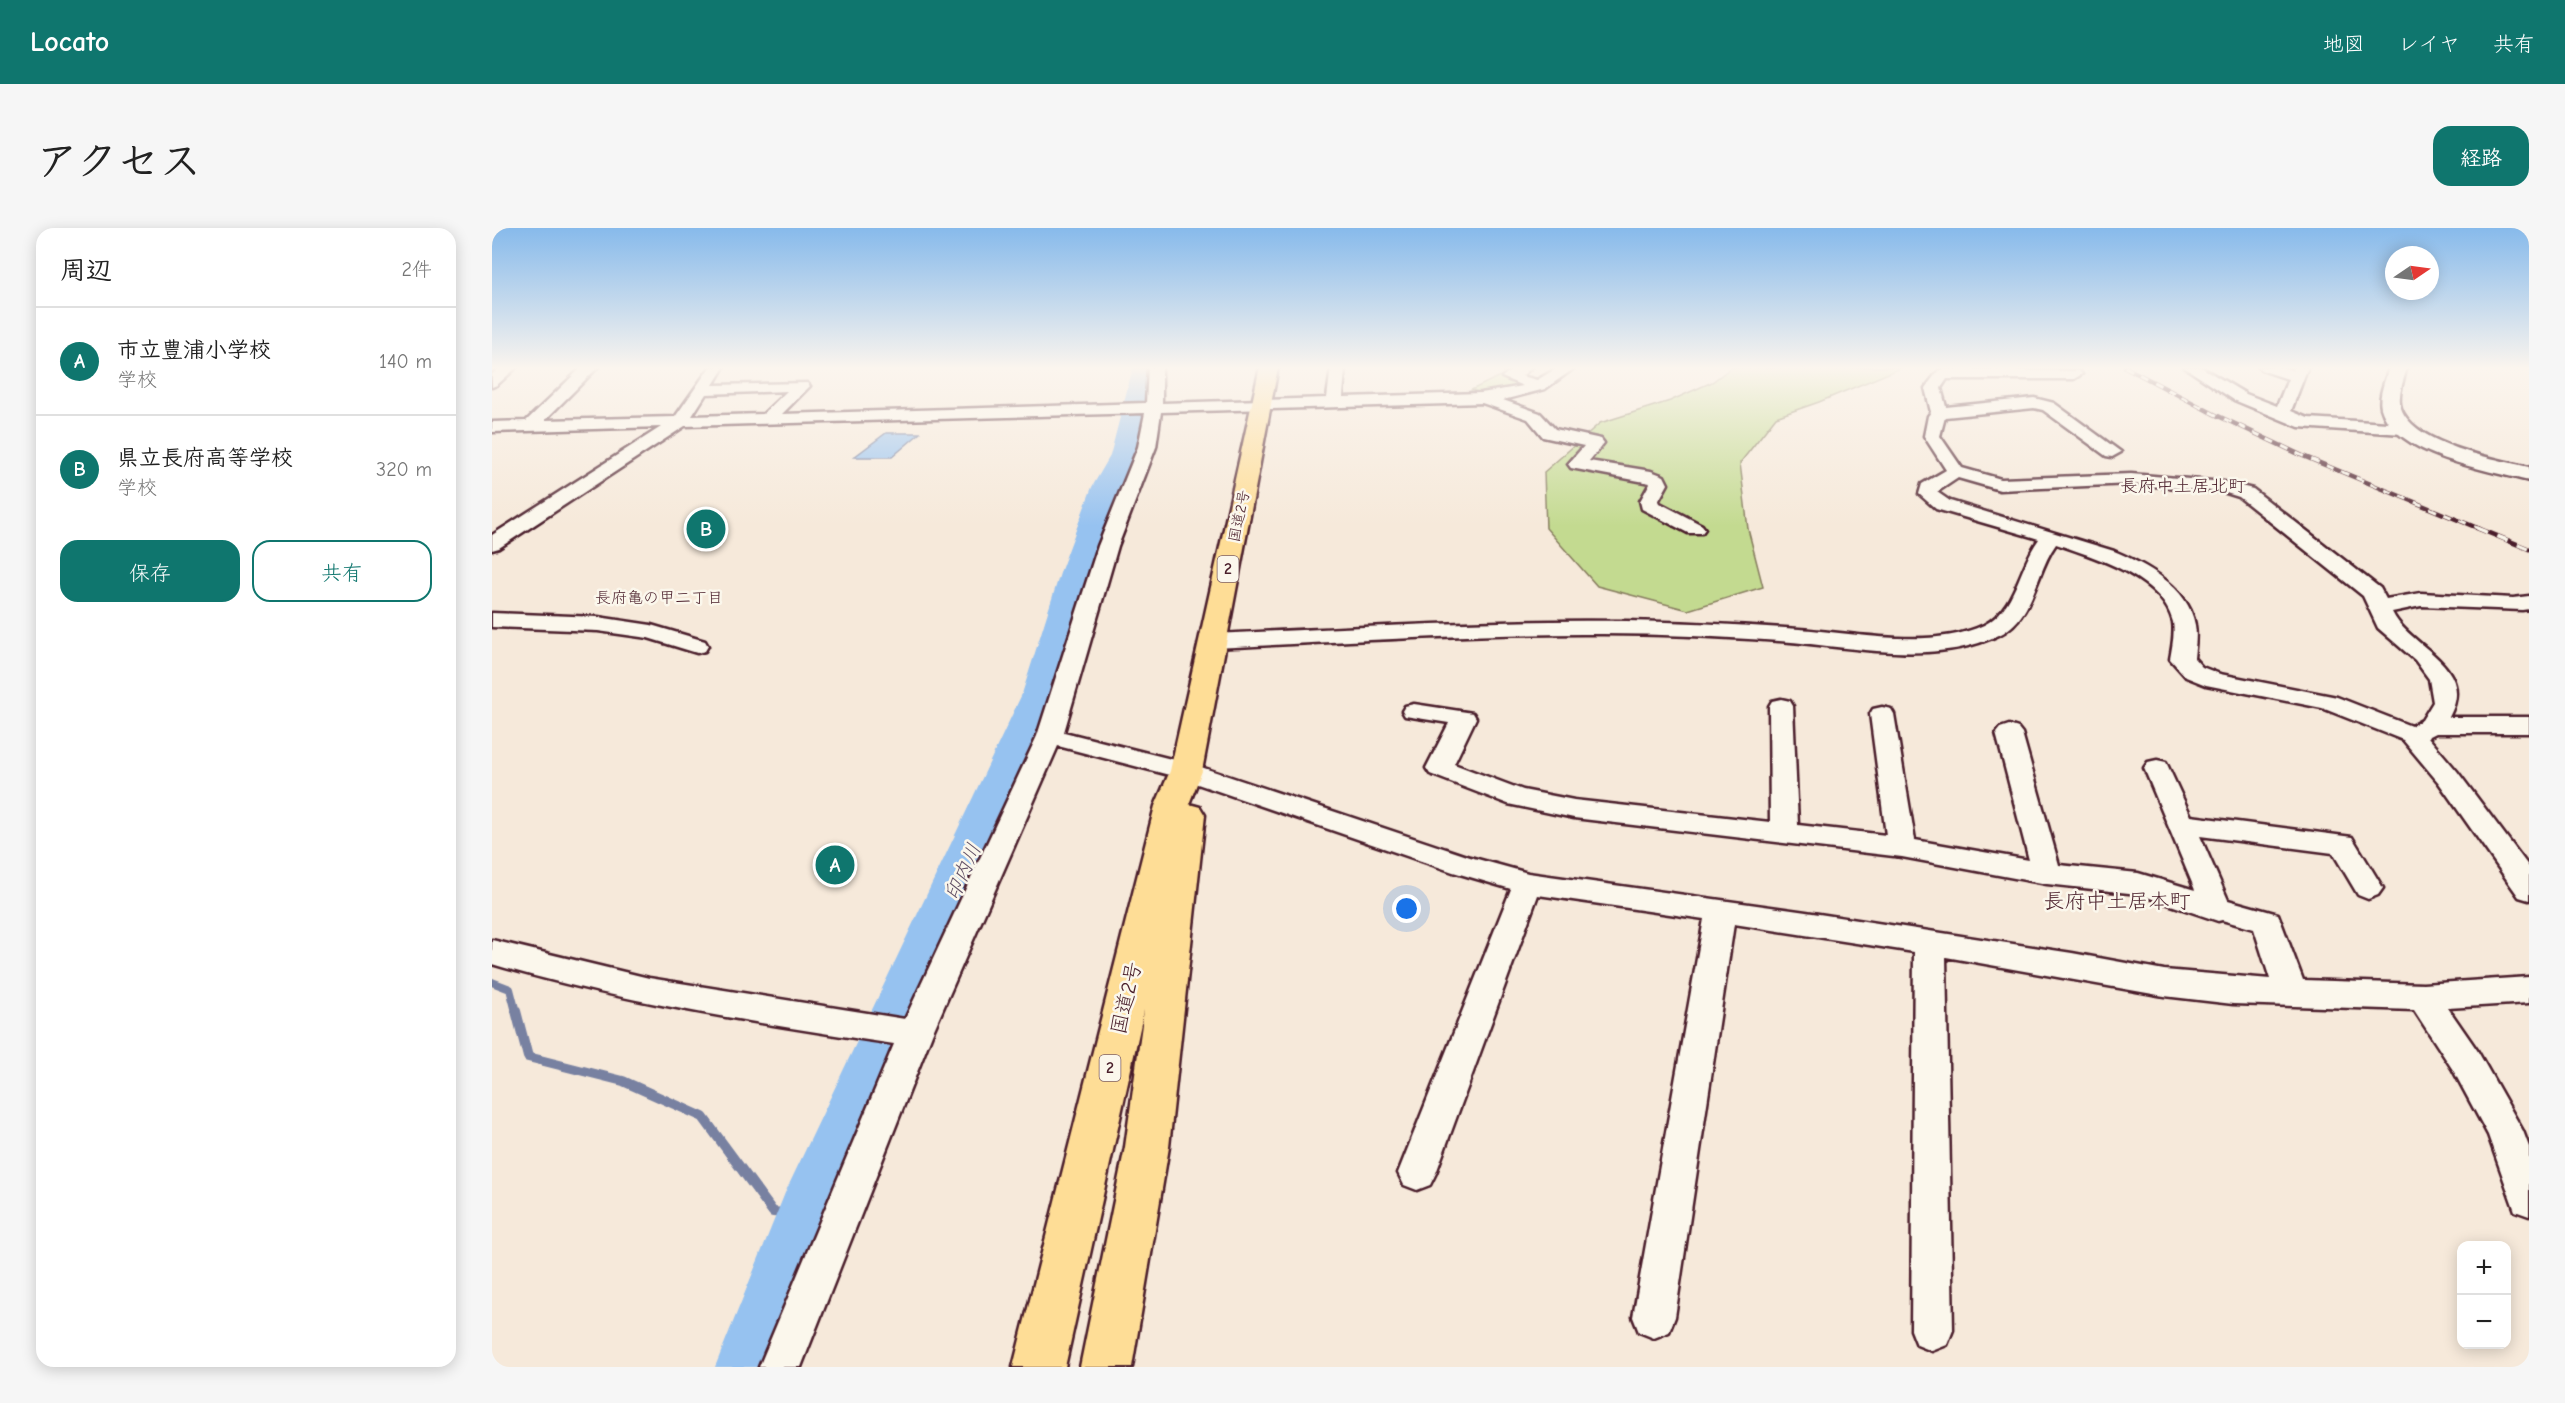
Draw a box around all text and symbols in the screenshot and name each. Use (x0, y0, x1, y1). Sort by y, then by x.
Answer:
text: Locato (30, 26, 109, 58)
text: 地図 (2323, 32, 2365, 56)
text: レイヤ (2398, 32, 2460, 56)
text: 共有 (2493, 32, 2535, 56)
button: 経路 (2433, 126, 2529, 186)
text: アクセス (36, 137, 201, 186)
north arrow (2385, 246, 2439, 300)
text: 周辺 (60, 256, 112, 286)
text: 2件 (402, 258, 432, 281)
text: 市立豊浦小学校 (117, 337, 271, 363)
text: A (74, 350, 85, 373)
text: 140 m (379, 350, 432, 373)
text: 学校 (117, 368, 157, 391)
text: 県立長府高等学校 (117, 445, 293, 471)
text: B (73, 458, 86, 481)
text: 320 m (376, 458, 432, 481)
text: 学校 (117, 476, 157, 499)
district label: 長府中土居北町 (2120, 476, 2246, 497)
street label: 国道2号 (1225, 488, 1253, 544)
pin: B (686, 506, 726, 552)
button: 保存 (60, 540, 240, 602)
button: 共有 (252, 540, 432, 602)
road number: 2 (1218, 556, 1238, 582)
district label: 長府亀の甲二丁目 (595, 589, 723, 607)
water label: 印内川 (940, 840, 986, 904)
pin: A (816, 842, 854, 888)
district label: 長府中土居本町 (2044, 889, 2191, 913)
your location (1392, 894, 1421, 923)
street label: 国道2号 (1106, 959, 1146, 1037)
road number: 2 (1100, 1055, 1120, 1081)
map controls (2457, 1241, 2511, 1349)
button: + (2457, 1241, 2511, 1295)
button: − (2457, 1295, 2511, 1349)

